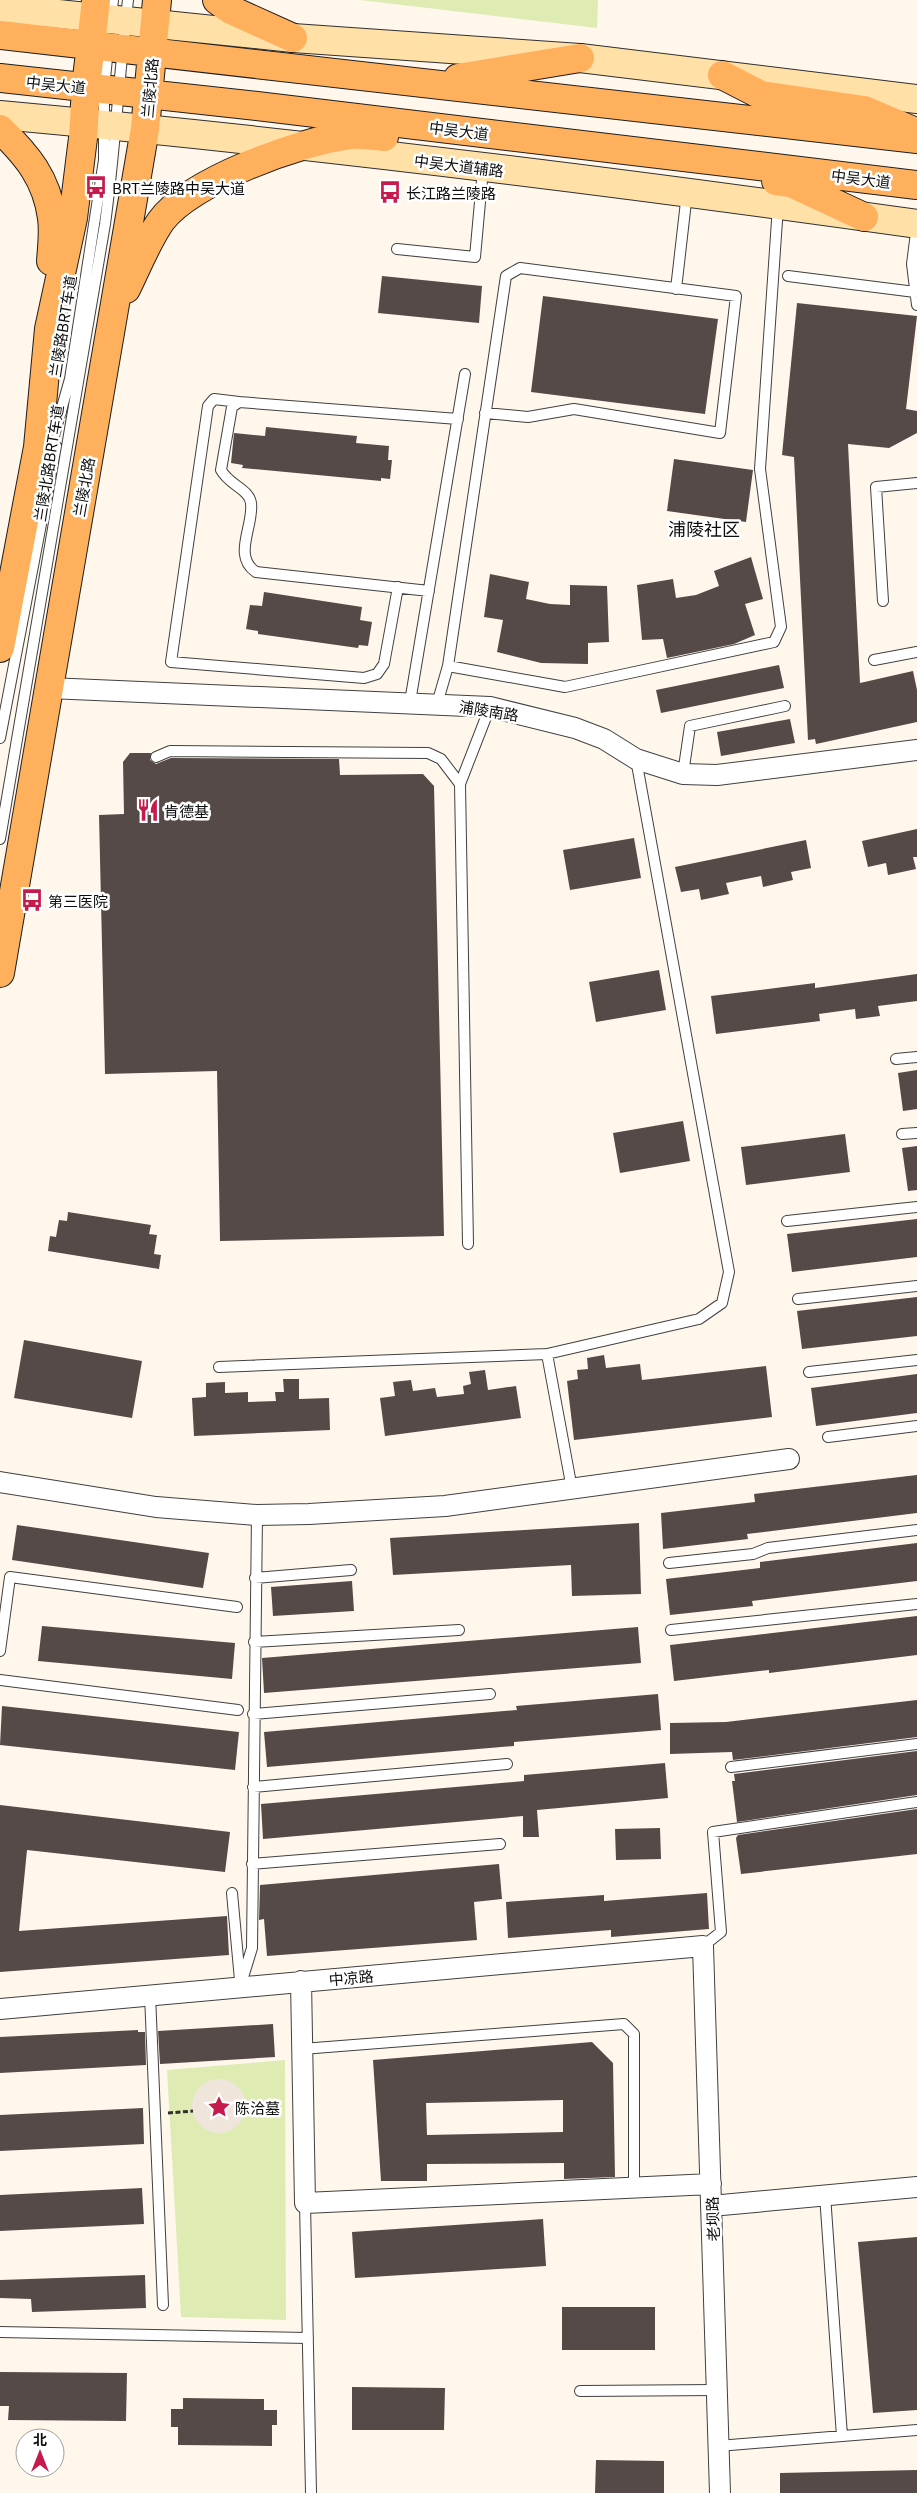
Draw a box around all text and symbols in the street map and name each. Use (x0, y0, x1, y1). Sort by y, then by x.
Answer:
street label: 兰陵北路 (136, 57, 162, 119)
street label: 中吴大道 (25, 70, 87, 98)
street label: 中吴大道 (428, 116, 490, 144)
street label: 中吴大道辅路 (413, 149, 505, 181)
street label: 中吴大道 (830, 164, 892, 192)
bus stop icon: BRT兰陵路中吴大道 (83, 174, 109, 200)
place label: BRT兰陵路中吴大道 (112, 177, 245, 198)
bus stop icon: 长江路兰陵路 (377, 179, 403, 205)
place label: 长江路兰陵路 (406, 182, 496, 203)
street label: 兰陵路BRT车道 (44, 273, 80, 379)
street label: 兰陵北路BRT车道 (28, 403, 68, 523)
street label: 兰陵北路 (67, 456, 99, 518)
district label: 浦陵社区 (668, 515, 740, 541)
street label: 浦陵南路 (458, 695, 520, 725)
restaurant icon: 肯德基 (135, 797, 161, 823)
place label: 肯德基 (164, 800, 209, 821)
bus stop icon: 第三医院 (19, 887, 45, 913)
place label: 第三医院 (48, 890, 108, 911)
street label: 中凉路 (328, 1965, 374, 1989)
place icon: 陈洽墓 (206, 2094, 232, 2120)
place label: 陈洽墓 (235, 2097, 280, 2118)
street label: 老坝路 (701, 2196, 723, 2242)
north arrow (15, 2428, 65, 2478)
text: 北 (33, 2429, 47, 2449)

